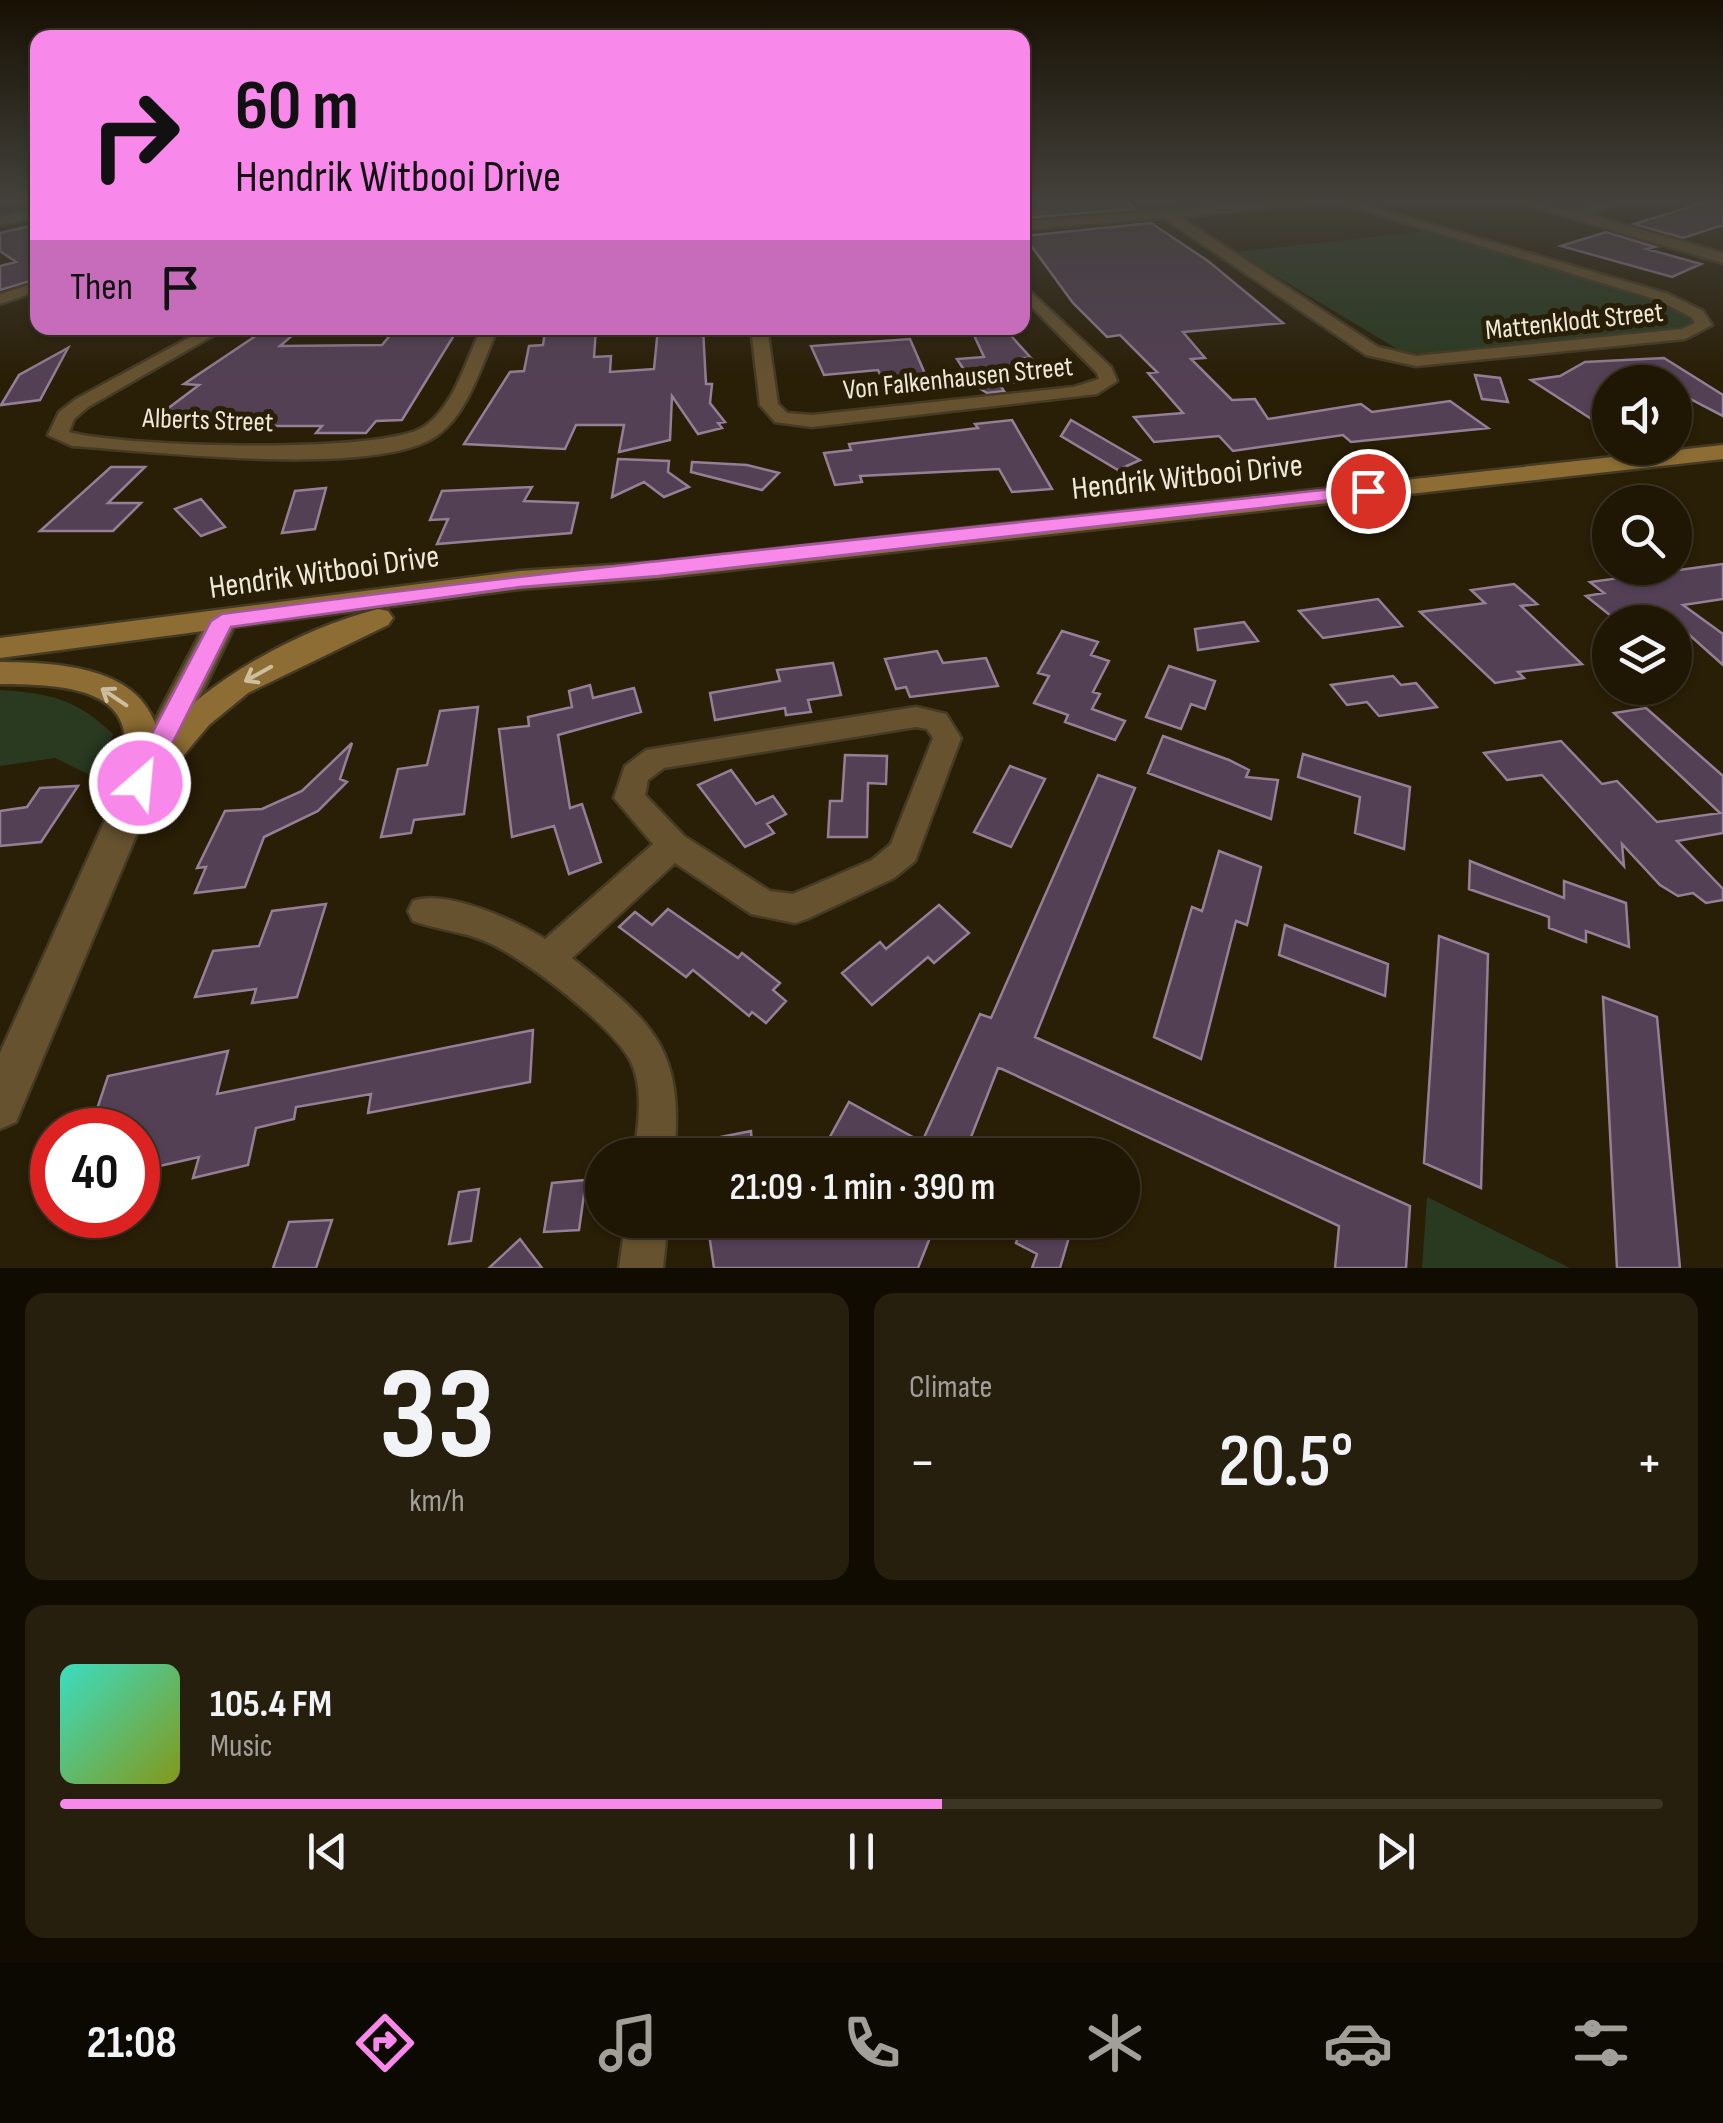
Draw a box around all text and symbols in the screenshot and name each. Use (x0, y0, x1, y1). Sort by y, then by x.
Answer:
text: 60 m (235, 65, 359, 149)
icon: right (70, 70, 200, 200)
text: Hendrik Witbooi Drive (235, 150, 561, 205)
icon: arrive (153, 260, 208, 315)
text: Then (70, 265, 133, 310)
street label: Mattenklodt Street (1484, 296, 1665, 347)
street label: Von Falkenhausen Street (842, 350, 1075, 407)
map controls (1592, 365, 1692, 705)
button: sound (1592, 365, 1692, 465)
street label: Alberts Street (141, 402, 274, 439)
street label: Hendrik Witbooi Drive (1070, 446, 1305, 509)
pin (1326, 449, 1411, 534)
icon: arrive (1341, 464, 1396, 519)
button: search (1592, 485, 1692, 585)
street label: Hendrik Witbooi Drive (207, 537, 442, 608)
button: layers (1592, 605, 1692, 705)
one-way arrow (244, 665, 273, 685)
one-way arrow (101, 686, 129, 707)
position arrow (88, 731, 192, 835)
speed limit sign: 40 (30, 1108, 160, 1238)
text: 21:09 · 1 min · 390 m (730, 1165, 995, 1210)
text: 33 (379, 1339, 495, 1495)
text: Climate (909, 1368, 992, 1407)
text: 20.5° (1218, 1417, 1354, 1508)
text: − (909, 1430, 936, 1497)
text: + (1636, 1430, 1663, 1497)
text: km/h (409, 1482, 465, 1521)
text: 105.4 FM (210, 1682, 332, 1727)
text: Music (210, 1727, 273, 1766)
icon: previous (300, 1824, 355, 1879)
icon: pause (834, 1824, 889, 1879)
icon: next (1368, 1824, 1423, 1879)
icon: directions (350, 2008, 420, 2078)
icon: music (593, 2008, 663, 2078)
icon: phone (837, 2008, 907, 2078)
icon: climate (1080, 2008, 1150, 2078)
icon: car (1323, 2008, 1393, 2078)
icon: filters (1566, 2008, 1636, 2078)
text: 21:08 (87, 2016, 177, 2071)

